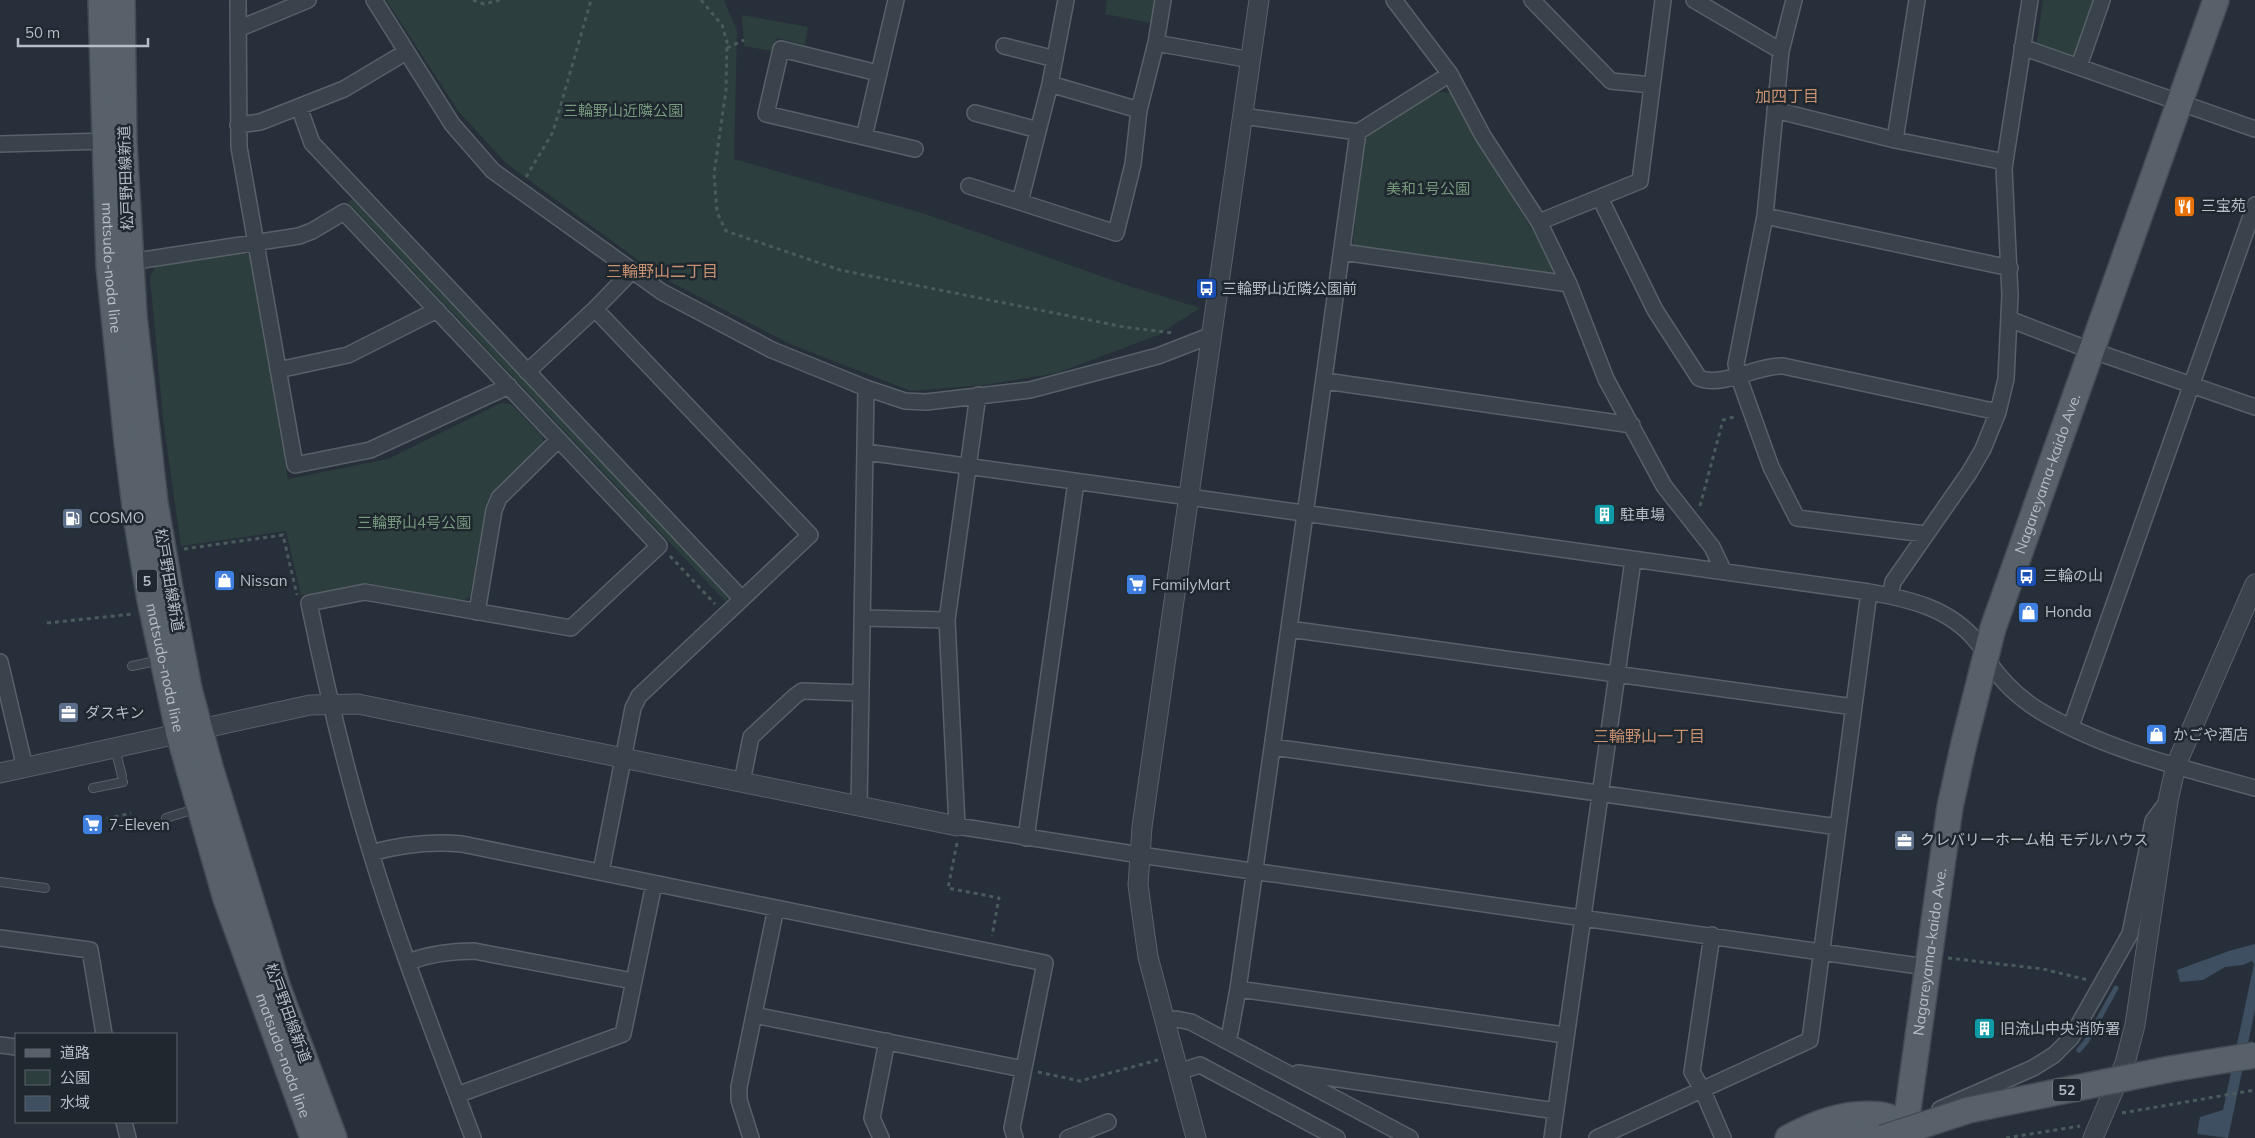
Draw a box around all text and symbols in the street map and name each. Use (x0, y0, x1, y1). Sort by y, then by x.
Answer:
scale bar (18, 15, 148, 47)
text: 50 m (25, 23, 60, 42)
district label: 加四丁目 (1755, 86, 1819, 106)
park label: 三輪野山近隣公園 (563, 101, 683, 120)
street label: 松戸野田線新道 (114, 125, 137, 231)
park label: 美和1号公園 (1386, 179, 1470, 198)
restaurant icon: 三宝苑 (2173, 194, 2197, 218)
place label: 三宝苑 (2201, 196, 2246, 215)
street label: matsudo-noda line (98, 202, 126, 334)
district label: 三輪野山二丁目 (606, 261, 718, 281)
bus stop icon: 三輪野山近隣公園前 (1194, 277, 1218, 301)
place label: 三輪野山近隣公園前 (1222, 279, 1357, 298)
street label: Nagareyama-kaido Ave. (2010, 391, 2085, 556)
building icon: 駐車場 (1592, 503, 1616, 527)
place label: 駐車場 (1620, 505, 1665, 524)
fuel station icon: COSMO (61, 506, 85, 530)
place label: COSMO (89, 508, 144, 527)
park label: 三輪野山4号公園 (357, 513, 471, 532)
street label: 松戸野田線新道 (151, 527, 188, 633)
bus stop icon: 三輪の山 (2015, 564, 2039, 588)
place label: 三輪の山 (2043, 566, 2103, 585)
shop icon: Nissan (212, 569, 236, 593)
road number: 5 (137, 570, 157, 592)
place label: Nissan (240, 571, 287, 590)
supermarket icon: FamilyMart (1124, 573, 1148, 597)
place label: FamilyMart (1152, 575, 1230, 594)
shop icon: Honda (2017, 600, 2041, 624)
street label: matsudo-noda line (142, 601, 188, 734)
place label: Honda (2045, 602, 2092, 621)
office icon: ダスキン (57, 701, 81, 725)
place label: ダスキン (85, 703, 145, 722)
shop icon: かごや酒店 (2145, 723, 2169, 747)
place label: かごや酒店 (2173, 725, 2248, 744)
district label: 三輪野山一丁目 (1593, 726, 1705, 746)
supermarket icon: 7-Eleven (81, 813, 105, 837)
place label: 7-Eleven (109, 815, 170, 834)
office icon: クレバリーホーム柏 モデルハウス (1892, 828, 1916, 852)
place label: クレバリーホーム柏 モデルハウス (1920, 830, 2148, 849)
street label: Nagareyama-kaido Ave. (1908, 867, 1950, 1037)
street label: 松戸野田線新道 (262, 960, 315, 1065)
street label: matsudo-noda line (252, 990, 315, 1120)
building icon: 旧流山中央消防署 (1972, 1017, 1996, 1041)
place label: 旧流山中央消防署 (2000, 1019, 2120, 1038)
legend (15, 1033, 178, 1123)
text: 道路 (60, 1043, 90, 1062)
text: 公園 (60, 1068, 90, 1087)
road number: 52 (2053, 1078, 2081, 1102)
text: 水域 (60, 1093, 90, 1112)

